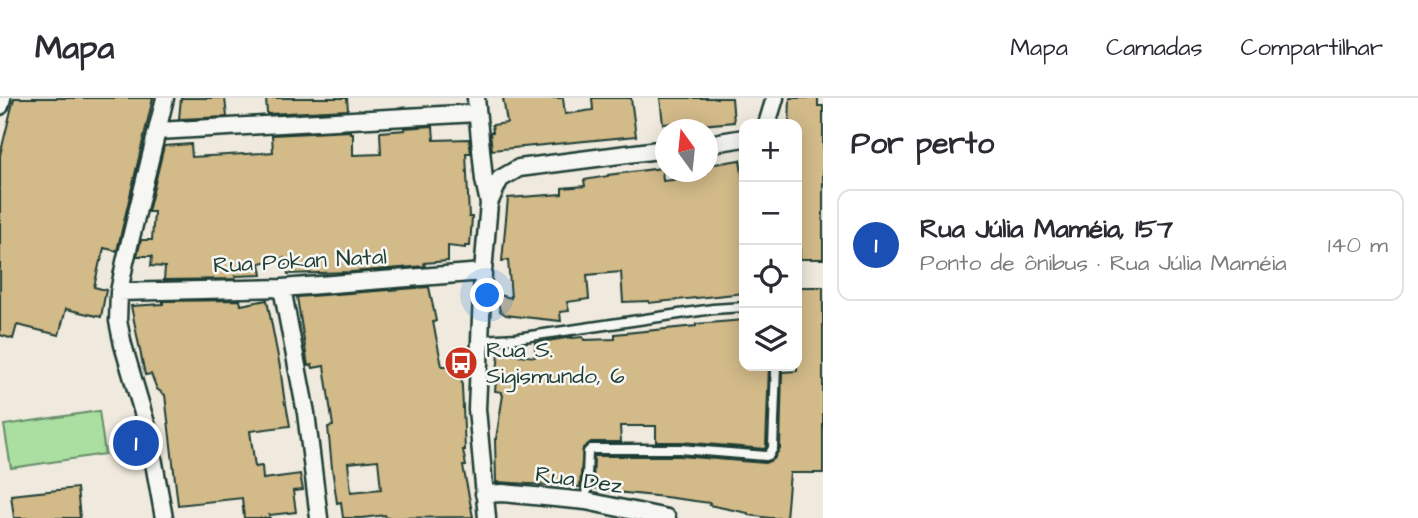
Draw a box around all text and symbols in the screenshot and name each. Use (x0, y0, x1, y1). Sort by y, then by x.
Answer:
text: Mapa (35, 25, 114, 71)
text: Mapa (1010, 31, 1068, 65)
text: Camadas (1106, 31, 1203, 65)
text: Compartilhar (1241, 31, 1383, 65)
north arrow (655, 119, 718, 182)
map controls (739, 119, 802, 371)
button: + (739, 119, 802, 182)
text: Por perto (851, 123, 994, 165)
button: − (739, 182, 802, 245)
text: Rua Júlia Maméia, 157 (920, 211, 1173, 247)
text: 1 (875, 229, 877, 261)
text: 140 m (1328, 229, 1388, 261)
street label: Rua Pokan Natal (212, 240, 388, 282)
button: locate (739, 245, 802, 308)
text: Ponto de ônibus · Rua Júlia Maméia (920, 247, 1287, 279)
your location (470, 278, 504, 312)
button: layers (739, 308, 802, 371)
place label: Rua S. Sigismundo, 6 (486, 334, 625, 393)
bus stop icon: Rua S. Sigismundo, 6 (442, 344, 480, 382)
pin: 1 (113, 417, 159, 469)
street label: Rua Dez (533, 458, 625, 502)

